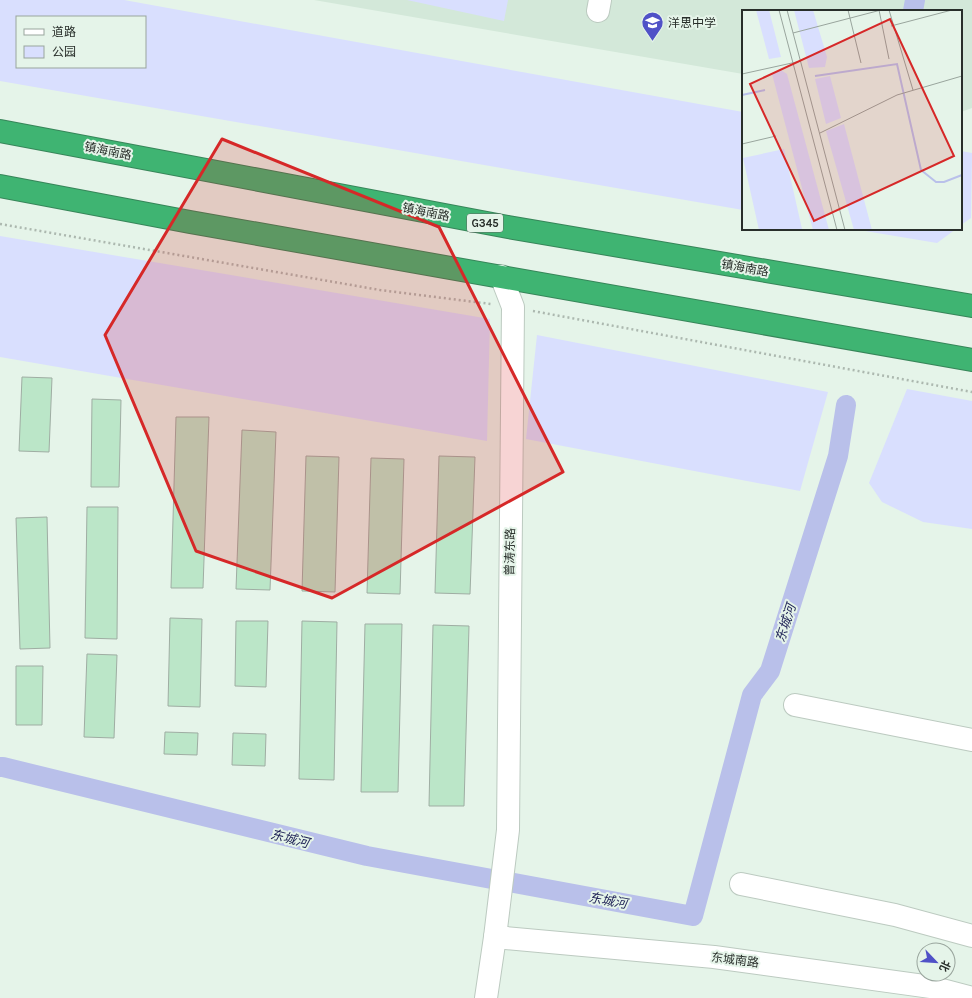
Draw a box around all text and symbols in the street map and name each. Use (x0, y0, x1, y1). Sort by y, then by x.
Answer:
school or university icon: 洋思中学 (639, 10, 665, 43)
inset map (742, 10, 962, 230)
legend (16, 16, 146, 68)
place label: 洋思中学 (668, 16, 716, 30)
text: 道路 (52, 25, 76, 39)
text: 公园 (52, 45, 76, 59)
street label: 镇海南路 (83, 140, 133, 162)
street label: 镇海南路 (401, 201, 451, 223)
road number: G345 (467, 214, 503, 232)
street label: 镇海南路 (720, 257, 770, 279)
street label: 曾涛东路 (503, 528, 517, 576)
water label: 东城河 (772, 599, 800, 644)
water label: 东城河 (269, 826, 314, 851)
water label: 东城河 (587, 890, 631, 912)
north arrow (916, 942, 956, 982)
street label: 东城南路 (710, 950, 760, 970)
text: 北 (936, 958, 953, 974)

